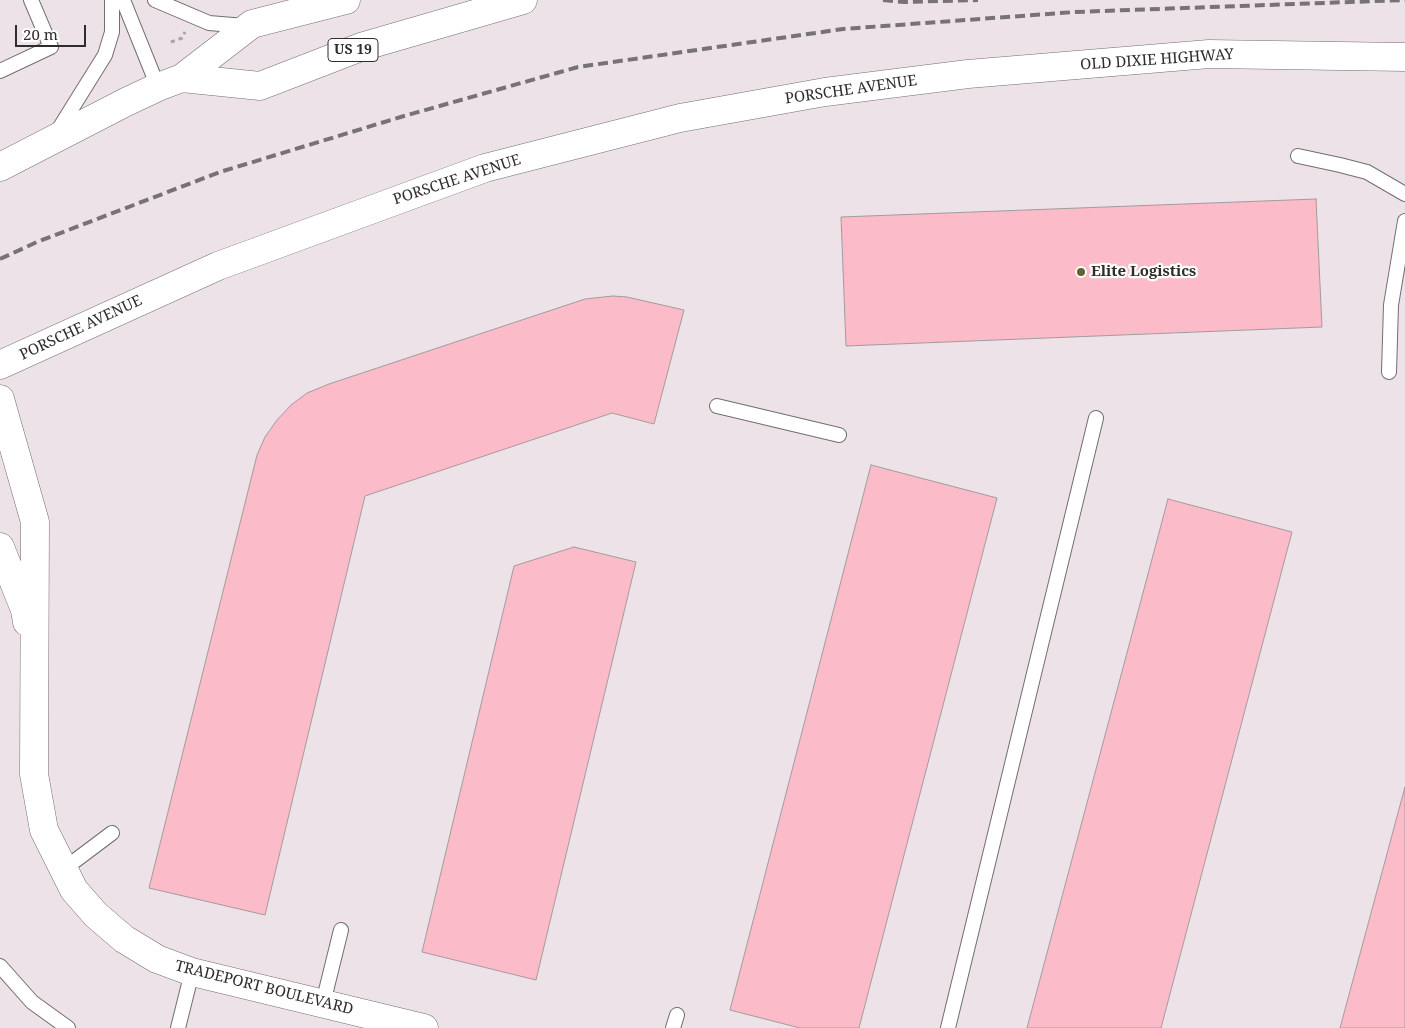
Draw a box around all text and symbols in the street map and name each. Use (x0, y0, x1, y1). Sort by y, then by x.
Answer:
scale bar (18, 15, 89, 47)
text: 20 m (23, 24, 58, 44)
road number: US 19 (328, 38, 378, 62)
street label: OLD DIXIE HIGHWAY (1080, 46, 1234, 74)
street label: PORSCHE AVENUE (784, 72, 918, 108)
street label: PORSCHE AVENUE (391, 151, 523, 209)
place label: Elite Logistics (1091, 263, 1196, 281)
marker: Elite Logistics (1075, 266, 1087, 278)
street label: PORSCHE AVENUE (17, 292, 145, 364)
street label: TRADEPORT BOULEVARD (173, 957, 355, 1019)

